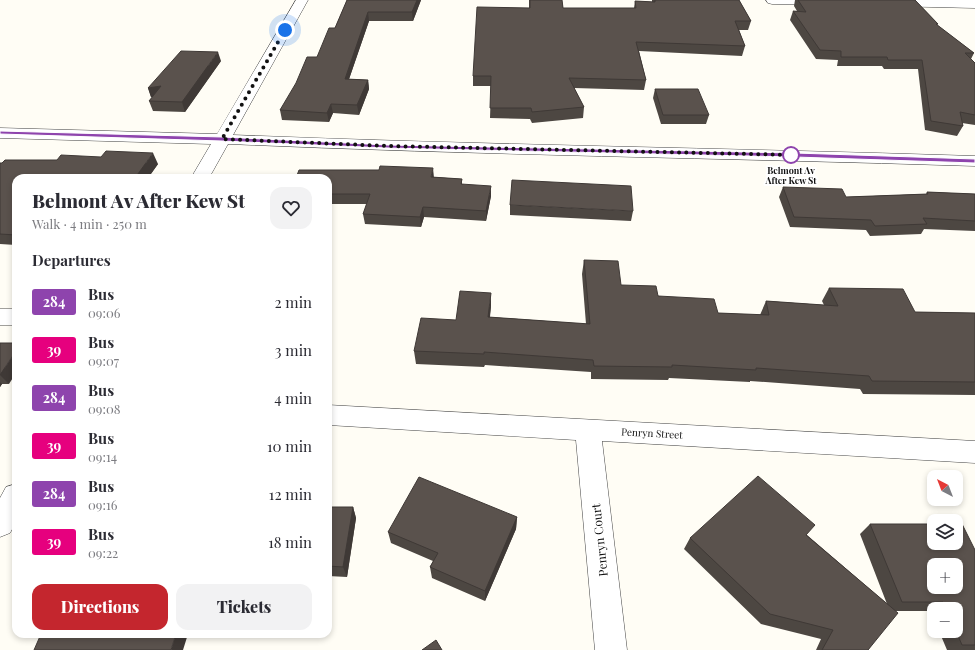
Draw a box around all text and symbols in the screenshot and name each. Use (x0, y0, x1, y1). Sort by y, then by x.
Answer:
your location (275, 20, 295, 40)
marker: Belmont Av After Kew St (782, 146, 800, 164)
place label: Belmont Av After Kew St (765, 164, 817, 186)
text: Belmont Av After Kew St (32, 187, 245, 213)
button: heart (270, 187, 312, 229)
text: Walk · 4 min · 250 m (32, 215, 147, 232)
text: Departures (32, 250, 111, 270)
text: Bus (88, 284, 114, 304)
text: 284 (43, 292, 65, 311)
text: 2 min (274, 292, 312, 312)
text: 09:06 (88, 304, 120, 321)
text: Bus (88, 332, 114, 352)
text: 39 (47, 340, 61, 359)
text: 3 min (275, 340, 312, 360)
text: 09:07 (88, 352, 119, 369)
text: Bus (88, 380, 114, 400)
text: 284 (43, 388, 65, 407)
text: 4 min (274, 388, 312, 408)
text: 09:08 (88, 400, 120, 417)
street label: Penryn Street (621, 424, 684, 442)
text: Bus (88, 428, 114, 448)
text: 39 (47, 436, 61, 455)
text: 10 min (267, 436, 312, 456)
text: 09:14 (88, 448, 117, 465)
north arrow (927, 470, 963, 506)
map controls (927, 470, 963, 638)
text: Bus (88, 476, 114, 496)
text: 284 (43, 484, 65, 503)
text: 12 min (269, 484, 312, 504)
text: 09:16 (88, 496, 117, 513)
street label: Penryn Court (587, 502, 611, 577)
button: layers (927, 514, 963, 550)
text: Bus (88, 524, 114, 544)
text: 39 (47, 532, 61, 551)
text: 18 min (268, 532, 312, 552)
text: 09:22 (88, 544, 118, 561)
button: + (927, 558, 963, 594)
button: Directions (32, 584, 168, 630)
button: Tickets (176, 584, 312, 630)
button: − (927, 602, 963, 638)

